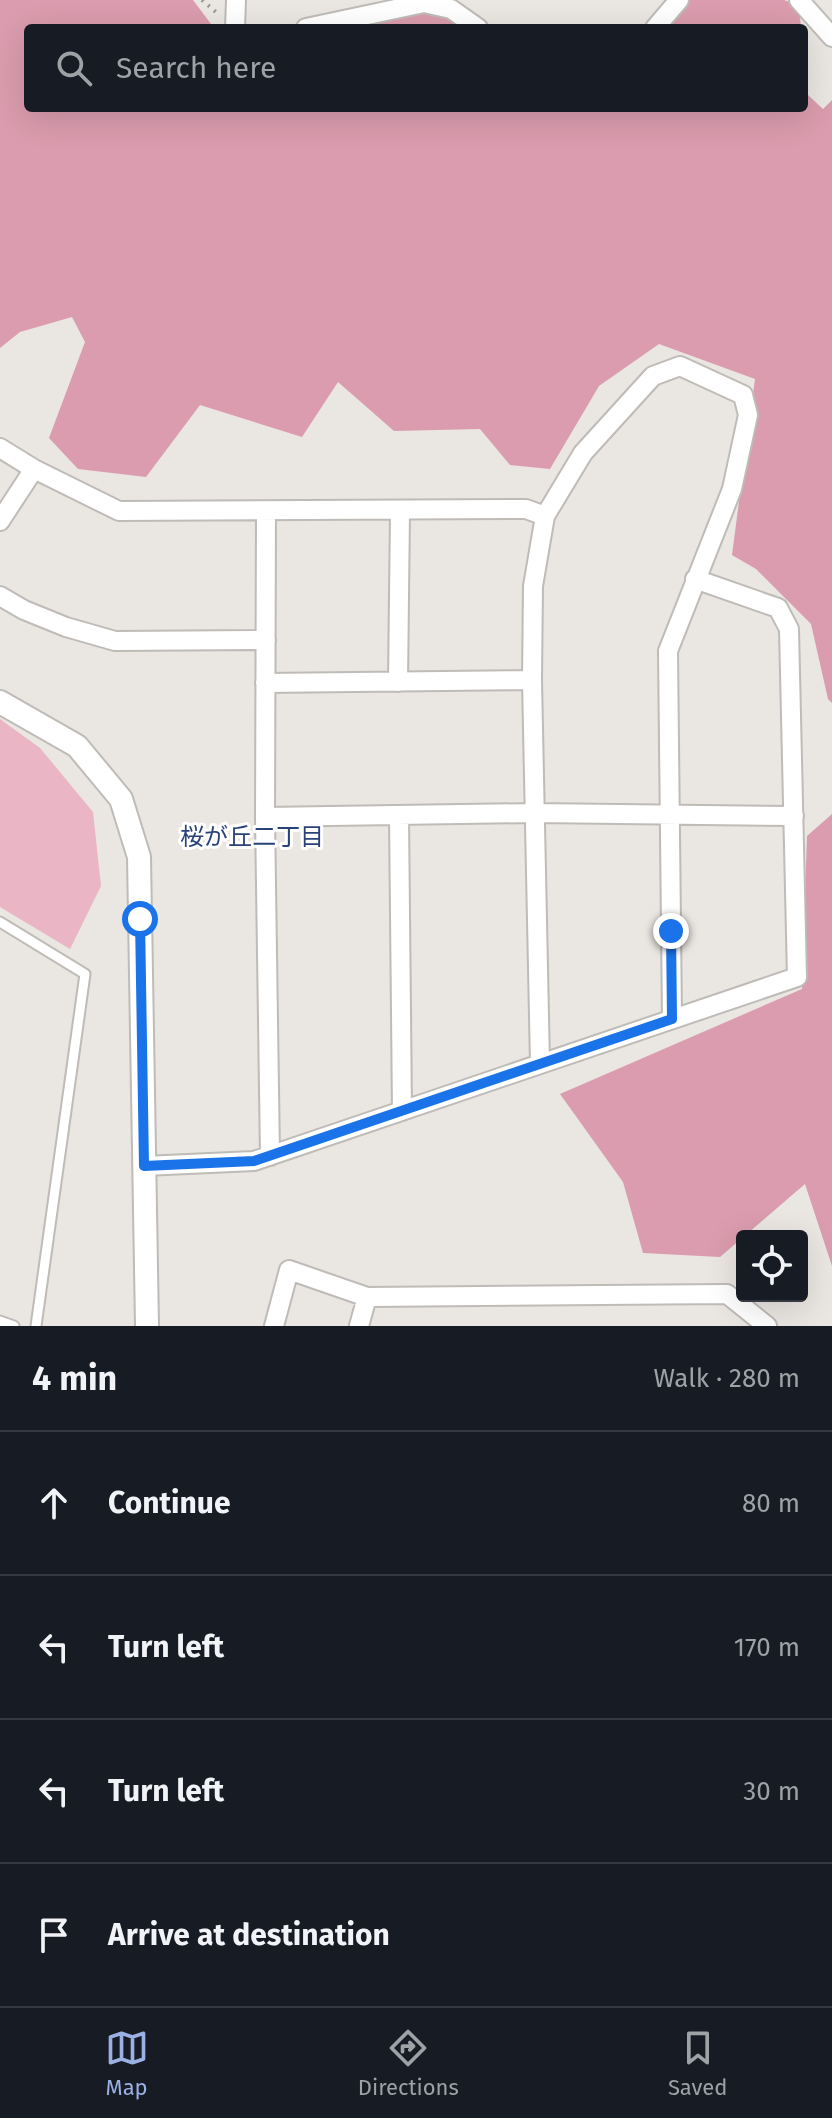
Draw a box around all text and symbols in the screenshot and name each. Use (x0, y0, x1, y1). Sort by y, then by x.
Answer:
search box (24, 24, 808, 112)
icon: search (52, 46, 96, 90)
text: Search here (116, 50, 276, 86)
district label: 桜が丘二丁目 (180, 823, 324, 851)
route start (122, 901, 158, 937)
route end (653, 913, 689, 949)
map controls (736, 1230, 808, 1302)
button: locate (736, 1230, 808, 1302)
text: 4 min (32, 1358, 117, 1399)
text: Walk · 280 m (654, 1363, 800, 1394)
icon: ahead (32, 1481, 76, 1525)
text: Continue (108, 1485, 231, 1521)
text: 80 m (742, 1488, 800, 1519)
icon: left (32, 1625, 76, 1669)
text: Turn left (108, 1629, 224, 1665)
text: 170 m (734, 1632, 800, 1663)
icon: left (32, 1769, 76, 1813)
text: Turn left (108, 1773, 224, 1809)
text: 30 m (743, 1776, 800, 1807)
icon: arrive (32, 1913, 76, 1957)
text: Arrive at destination (108, 1917, 390, 1953)
tab: Map (105, 2026, 149, 2101)
tab: Directions (358, 2026, 459, 2101)
tab: Saved (668, 2026, 727, 2101)

